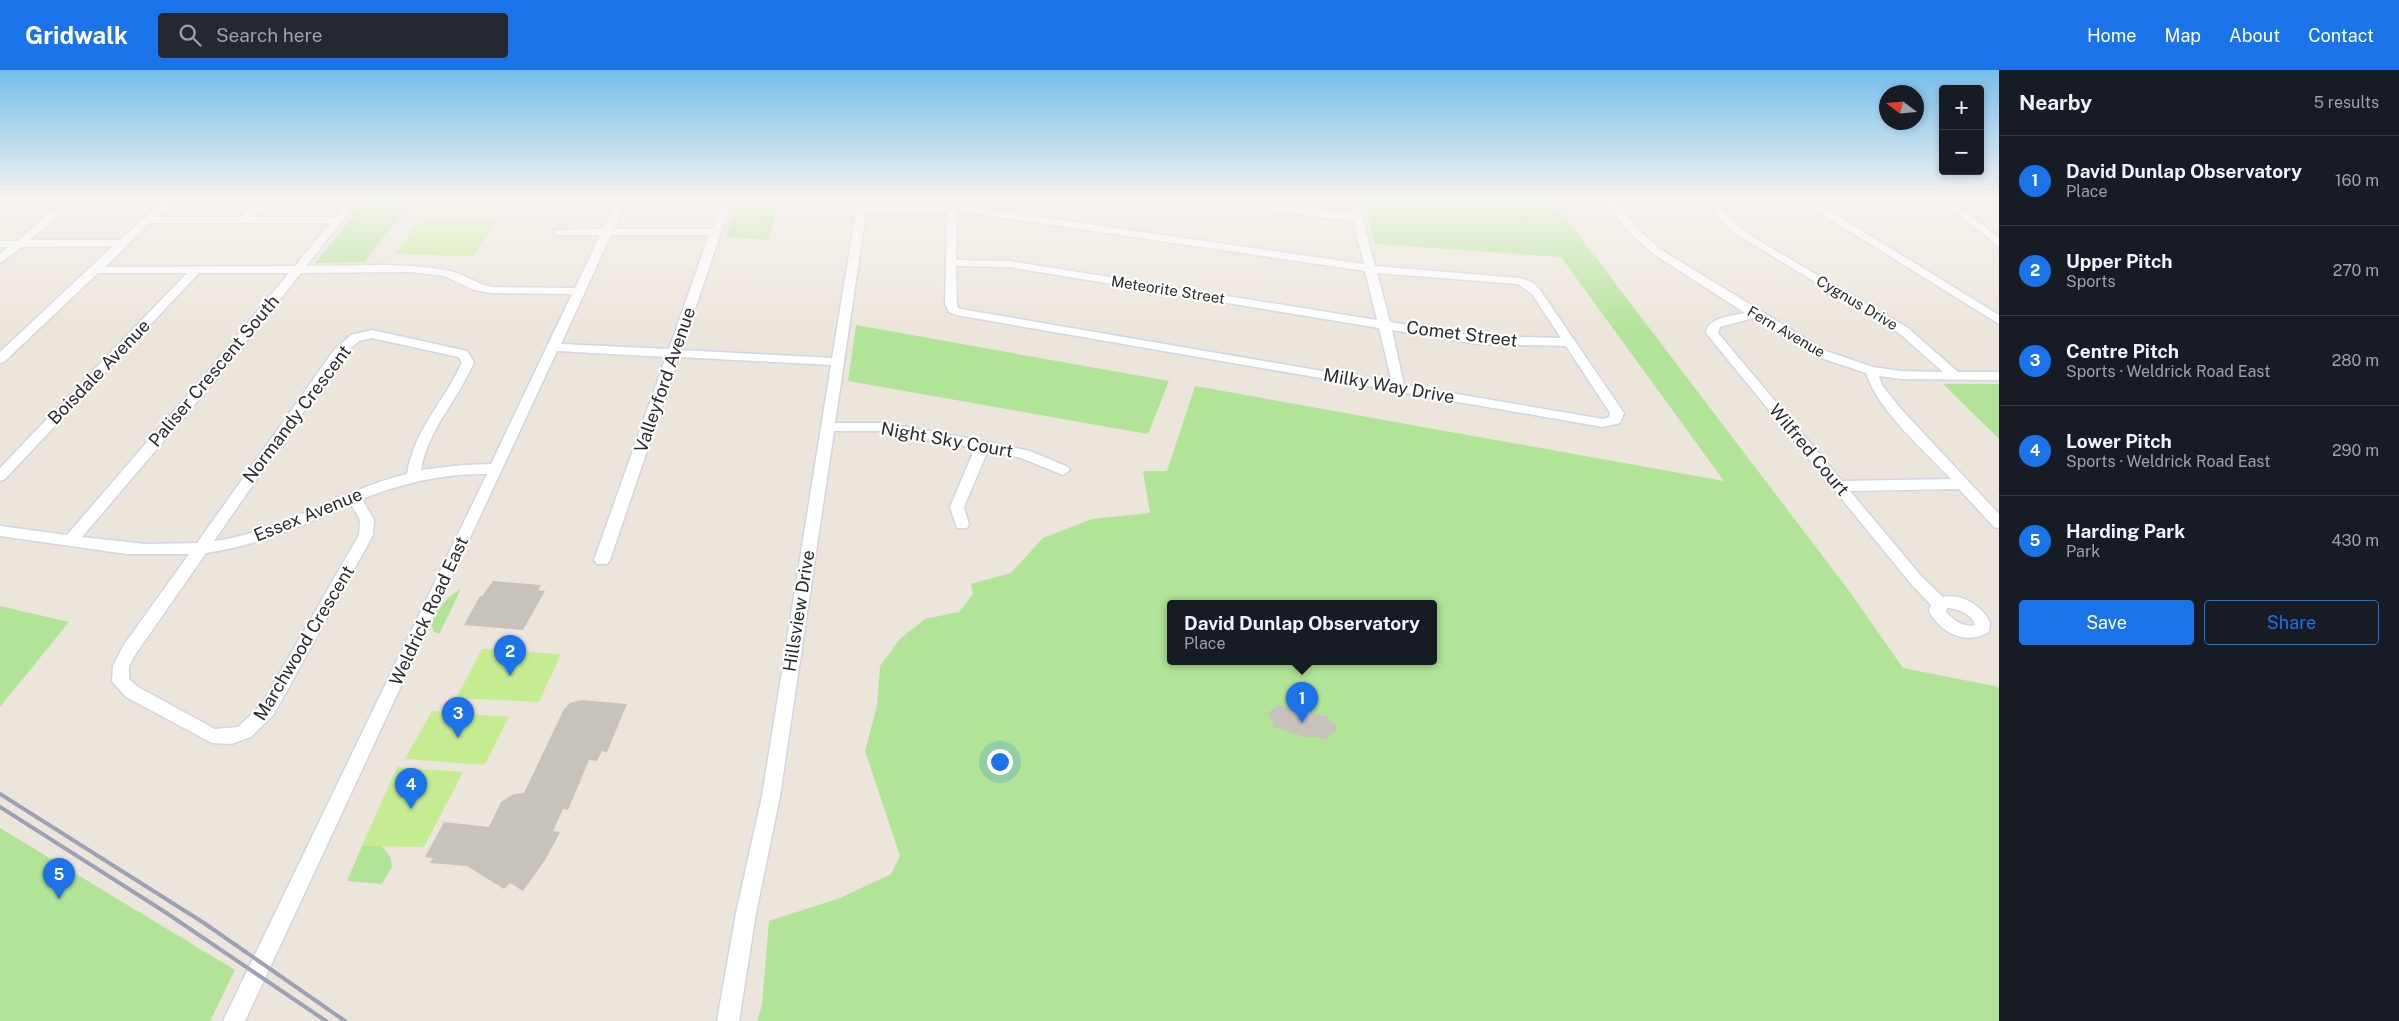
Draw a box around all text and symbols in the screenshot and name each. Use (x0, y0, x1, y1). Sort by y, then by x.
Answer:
search box (158, 13, 508, 58)
text: Gridwalk (25, 21, 128, 49)
icon: search (176, 21, 204, 49)
text: Search here (216, 24, 323, 46)
text: Home (2087, 25, 2137, 46)
text: Map (2165, 25, 2201, 46)
text: About (2229, 25, 2280, 46)
text: Contact (2308, 25, 2374, 46)
north arrow (1879, 85, 1924, 130)
map controls (1939, 85, 1984, 175)
button: + (1939, 85, 1984, 130)
text: Nearby (2019, 90, 2092, 115)
text: 5 results (2314, 93, 2379, 112)
button: − (1939, 130, 1984, 175)
text: David Dunlap Observatory (2066, 160, 2302, 182)
text: 1 (2032, 171, 2038, 190)
text: 160 m (2335, 171, 2379, 190)
text: Place (2066, 182, 2108, 201)
text: Upper Pitch (2066, 250, 2173, 272)
text: 2 (2030, 261, 2040, 280)
text: 270 m (2333, 261, 2379, 280)
street label: Meteorite Street (1110, 272, 1226, 307)
street label: Cygnus Drive (1813, 272, 1901, 334)
text: Sports (2066, 272, 2116, 291)
street label: Paliser Crescent South (144, 291, 283, 451)
street label: Fern Avenue (1744, 302, 1828, 361)
street label: Valleyford Avenue (630, 304, 699, 455)
street label: Boisdale Avenue (43, 315, 154, 429)
street label: Comet Street (1405, 316, 1519, 351)
text: Centre Pitch (2066, 340, 2179, 362)
street label: Normandy Crescent (238, 341, 355, 487)
text: 3 (2030, 351, 2040, 370)
text: 280 m (2332, 351, 2379, 370)
text: Sports · Weldrick Road East (2066, 362, 2270, 381)
street label: Milky Way Drive (1322, 364, 1456, 407)
street label: Wilfred Court (1765, 400, 1854, 500)
street label: Night Sky Court (879, 418, 1015, 461)
text: Lower Pitch (2066, 430, 2172, 452)
text: 4 (2030, 441, 2040, 460)
text: 290 m (2332, 441, 2379, 460)
text: Sports · Weldrick Road East (2066, 452, 2270, 471)
street label: Essex Avenue (251, 483, 365, 546)
text: Harding Park (2066, 520, 2185, 542)
text: 5 (2030, 531, 2040, 550)
text: 430 m (2331, 531, 2379, 550)
street label: Weldrick Road East (385, 533, 472, 689)
text: Park (2066, 542, 2100, 561)
street label: Hillsview Drive (779, 549, 818, 673)
street label: Marchwood Crescent (249, 561, 358, 724)
popup (1167, 600, 1437, 665)
button: Save (2019, 600, 2194, 645)
button: Share (2204, 600, 2379, 645)
text: David Dunlap Observatory (1184, 612, 1420, 634)
text: Place (1184, 634, 1226, 653)
pin: 2 (494, 635, 526, 676)
pin: 1 (1286, 682, 1318, 723)
pin: 3 (442, 697, 474, 738)
your location (987, 749, 1013, 775)
pin: 4 (395, 768, 427, 809)
pin: 5 (43, 858, 75, 899)

